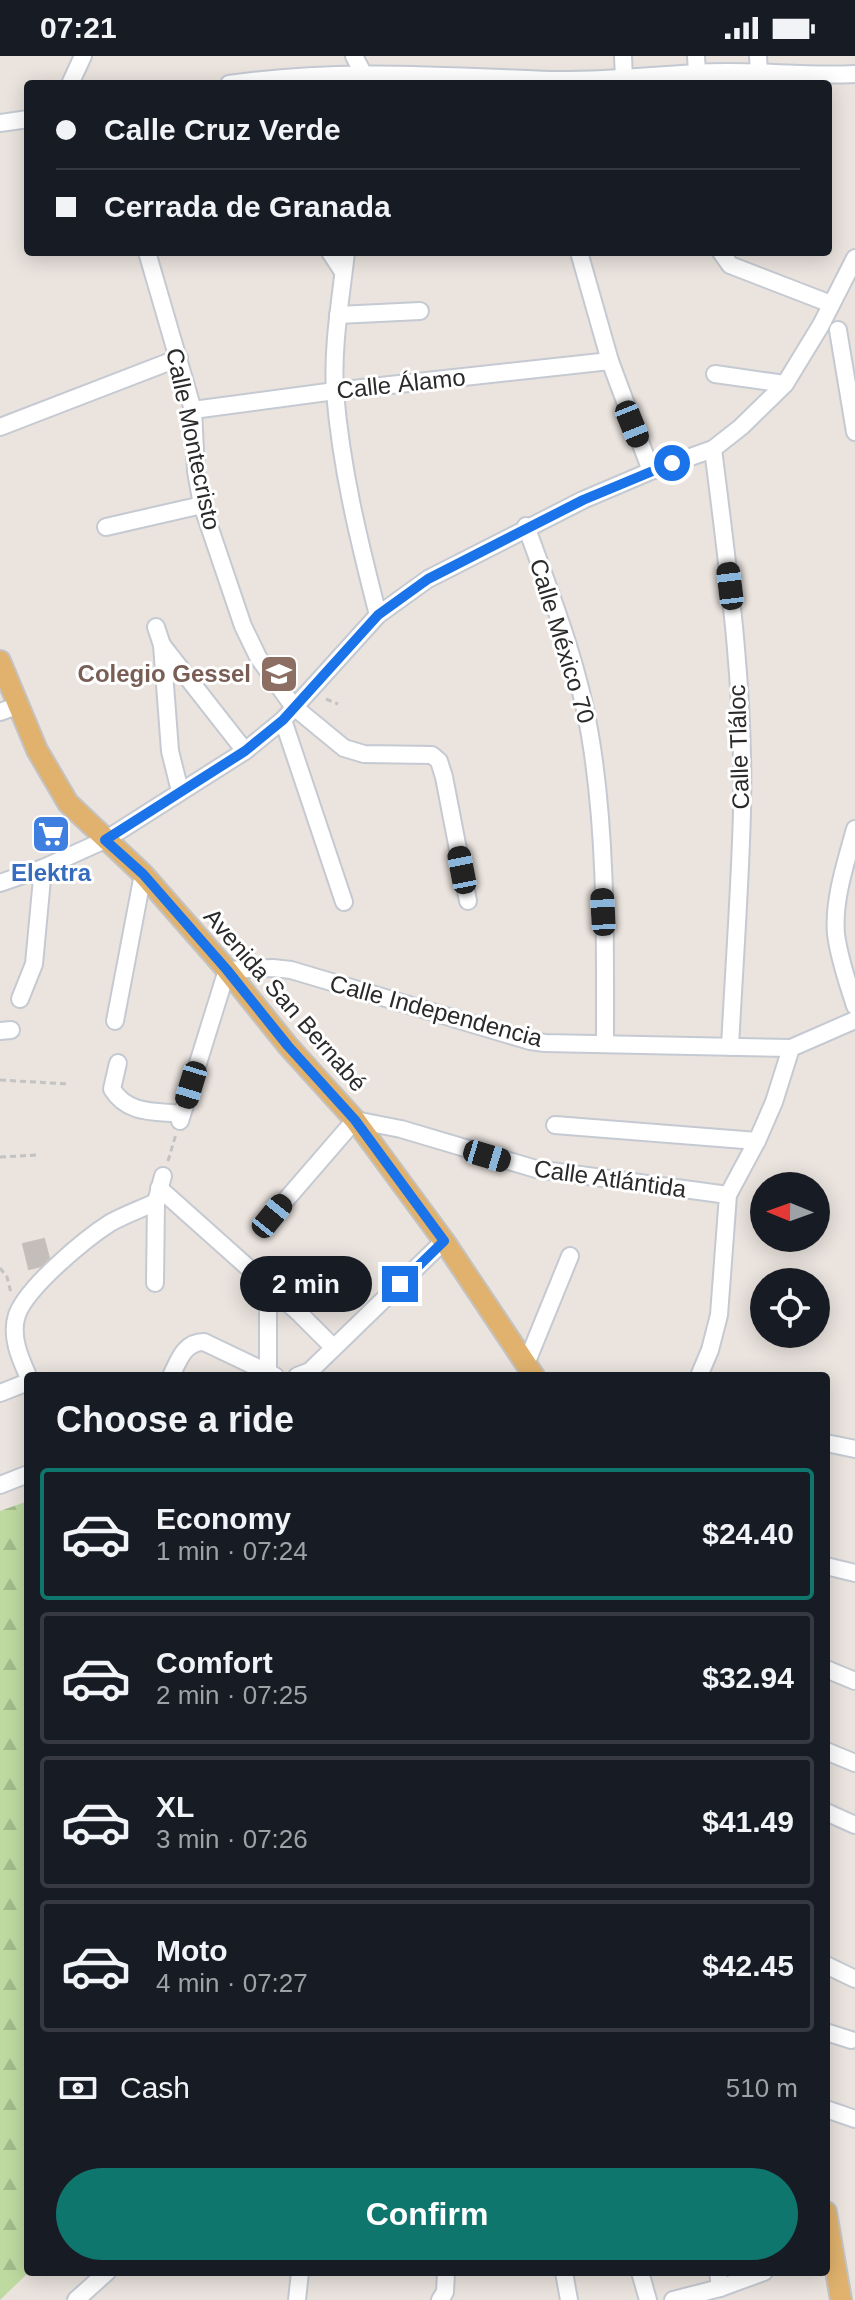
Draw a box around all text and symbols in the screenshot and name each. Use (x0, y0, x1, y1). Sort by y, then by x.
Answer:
text: 07:21 (40, 11, 117, 44)
text: Calle Cruz Verde (104, 113, 341, 146)
text: Cerrada de Granada (104, 190, 391, 223)
street label: Calle Montecristo (161, 345, 226, 532)
street label: Calle Álamo (335, 363, 467, 404)
car (612, 397, 652, 451)
route start (654, 445, 690, 481)
street label: Calle México 70 (525, 555, 600, 726)
car (715, 561, 745, 611)
school or university icon: Colegio Gessel (258, 653, 300, 695)
place label: Colegio Gessel (78, 660, 251, 687)
street label: Calle Tláloc (723, 684, 754, 810)
supermarket icon: Elektra (30, 813, 72, 855)
car (446, 844, 478, 896)
place label: Elektra (11, 859, 92, 886)
car (590, 887, 616, 937)
street label: Avenida San Bernabé (199, 903, 372, 1096)
street label: Calle Independencia (327, 969, 546, 1052)
car (173, 1059, 209, 1111)
car (461, 1138, 513, 1174)
street label: Calle Atlántida (532, 1154, 689, 1203)
north arrow (750, 1172, 830, 1252)
map controls (750, 1172, 830, 1348)
car (248, 1190, 296, 1242)
callout: 2 min (240, 1256, 372, 1312)
route end (382, 1266, 418, 1302)
button: locate (750, 1268, 830, 1348)
text: 2 min (272, 1269, 340, 1299)
text: Choose a ride (56, 1399, 294, 1440)
icon: car (60, 1498, 132, 1570)
text: Economy (156, 1502, 291, 1535)
text: $24.40 (702, 1517, 794, 1550)
text: 1 min · 07:24 (156, 1536, 308, 1566)
icon: car (60, 1642, 132, 1714)
text: Comfort (156, 1646, 273, 1679)
text: $32.94 (702, 1661, 794, 1694)
text: 2 min · 07:25 (156, 1680, 308, 1710)
icon: car (60, 1786, 132, 1858)
text: XL (156, 1790, 194, 1823)
text: $41.49 (702, 1805, 794, 1838)
text: 3 min · 07:26 (156, 1824, 308, 1854)
icon: car (60, 1930, 132, 2002)
text: Moto (156, 1934, 228, 1967)
text: $42.45 (702, 1949, 794, 1982)
text: 4 min · 07:27 (156, 1968, 308, 1998)
icon: cash (56, 2066, 100, 2110)
text: Cash (120, 2071, 190, 2104)
text: 510 m (726, 2073, 798, 2103)
button: Confirm (56, 2168, 798, 2260)

